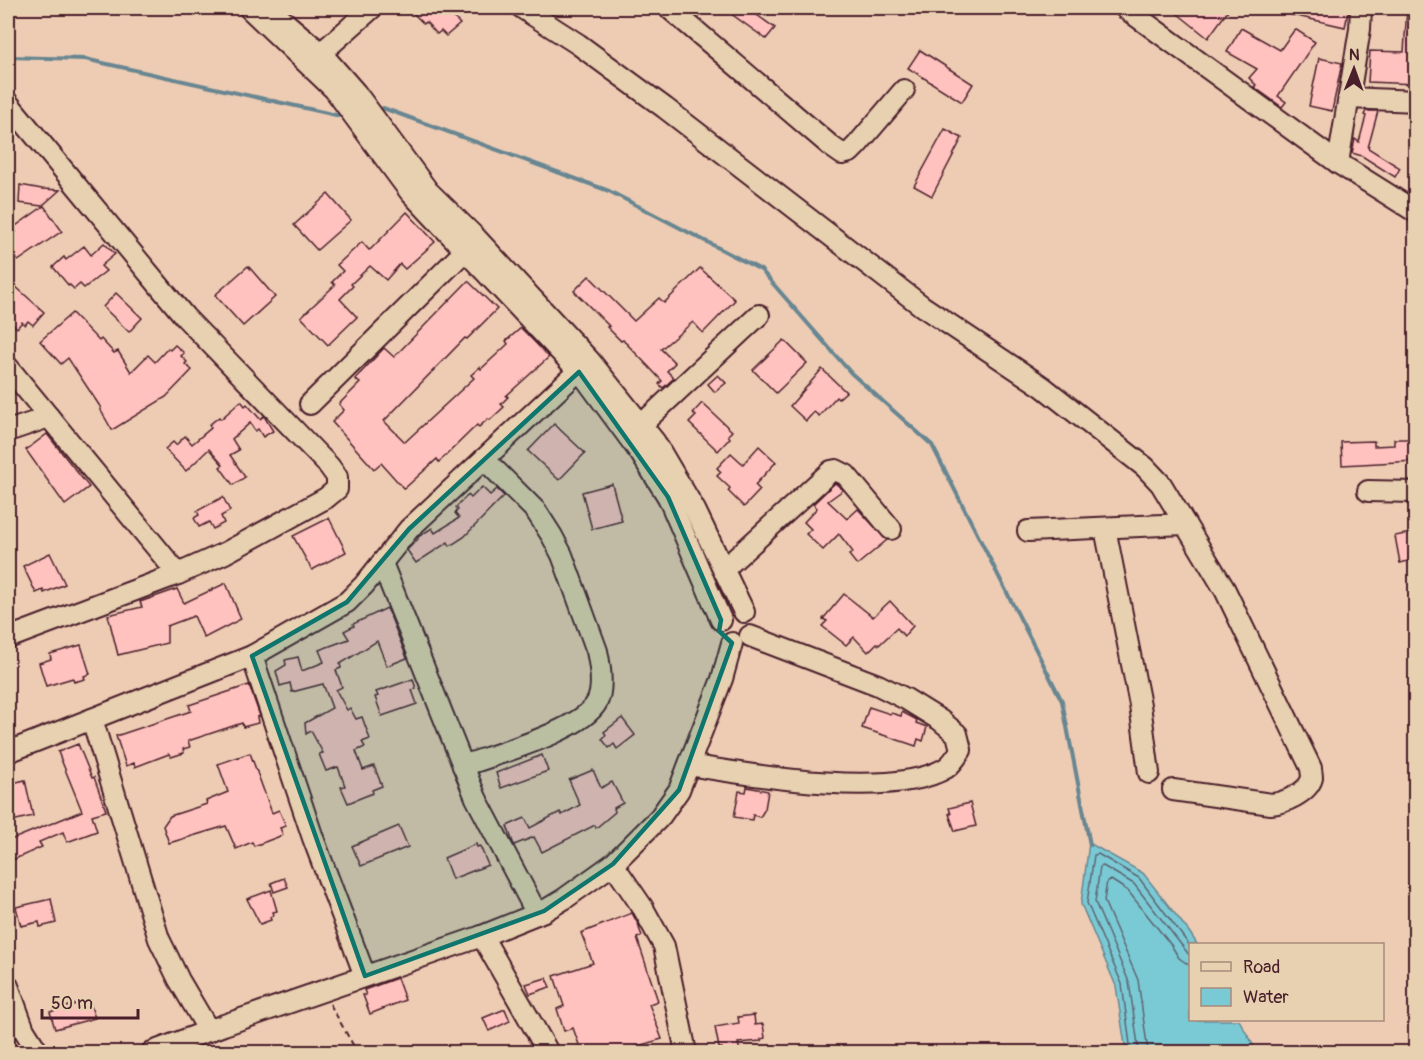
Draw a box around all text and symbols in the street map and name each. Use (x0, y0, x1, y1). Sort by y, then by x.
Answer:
north arrow (1324, 39, 1384, 99)
text: N (1349, 45, 1360, 65)
legend (1189, 943, 1384, 1021)
text: Road (1243, 956, 1280, 979)
scale bar (42, 982, 138, 1020)
text: Water (1243, 986, 1289, 1009)
text: 50 m (51, 992, 93, 1015)

